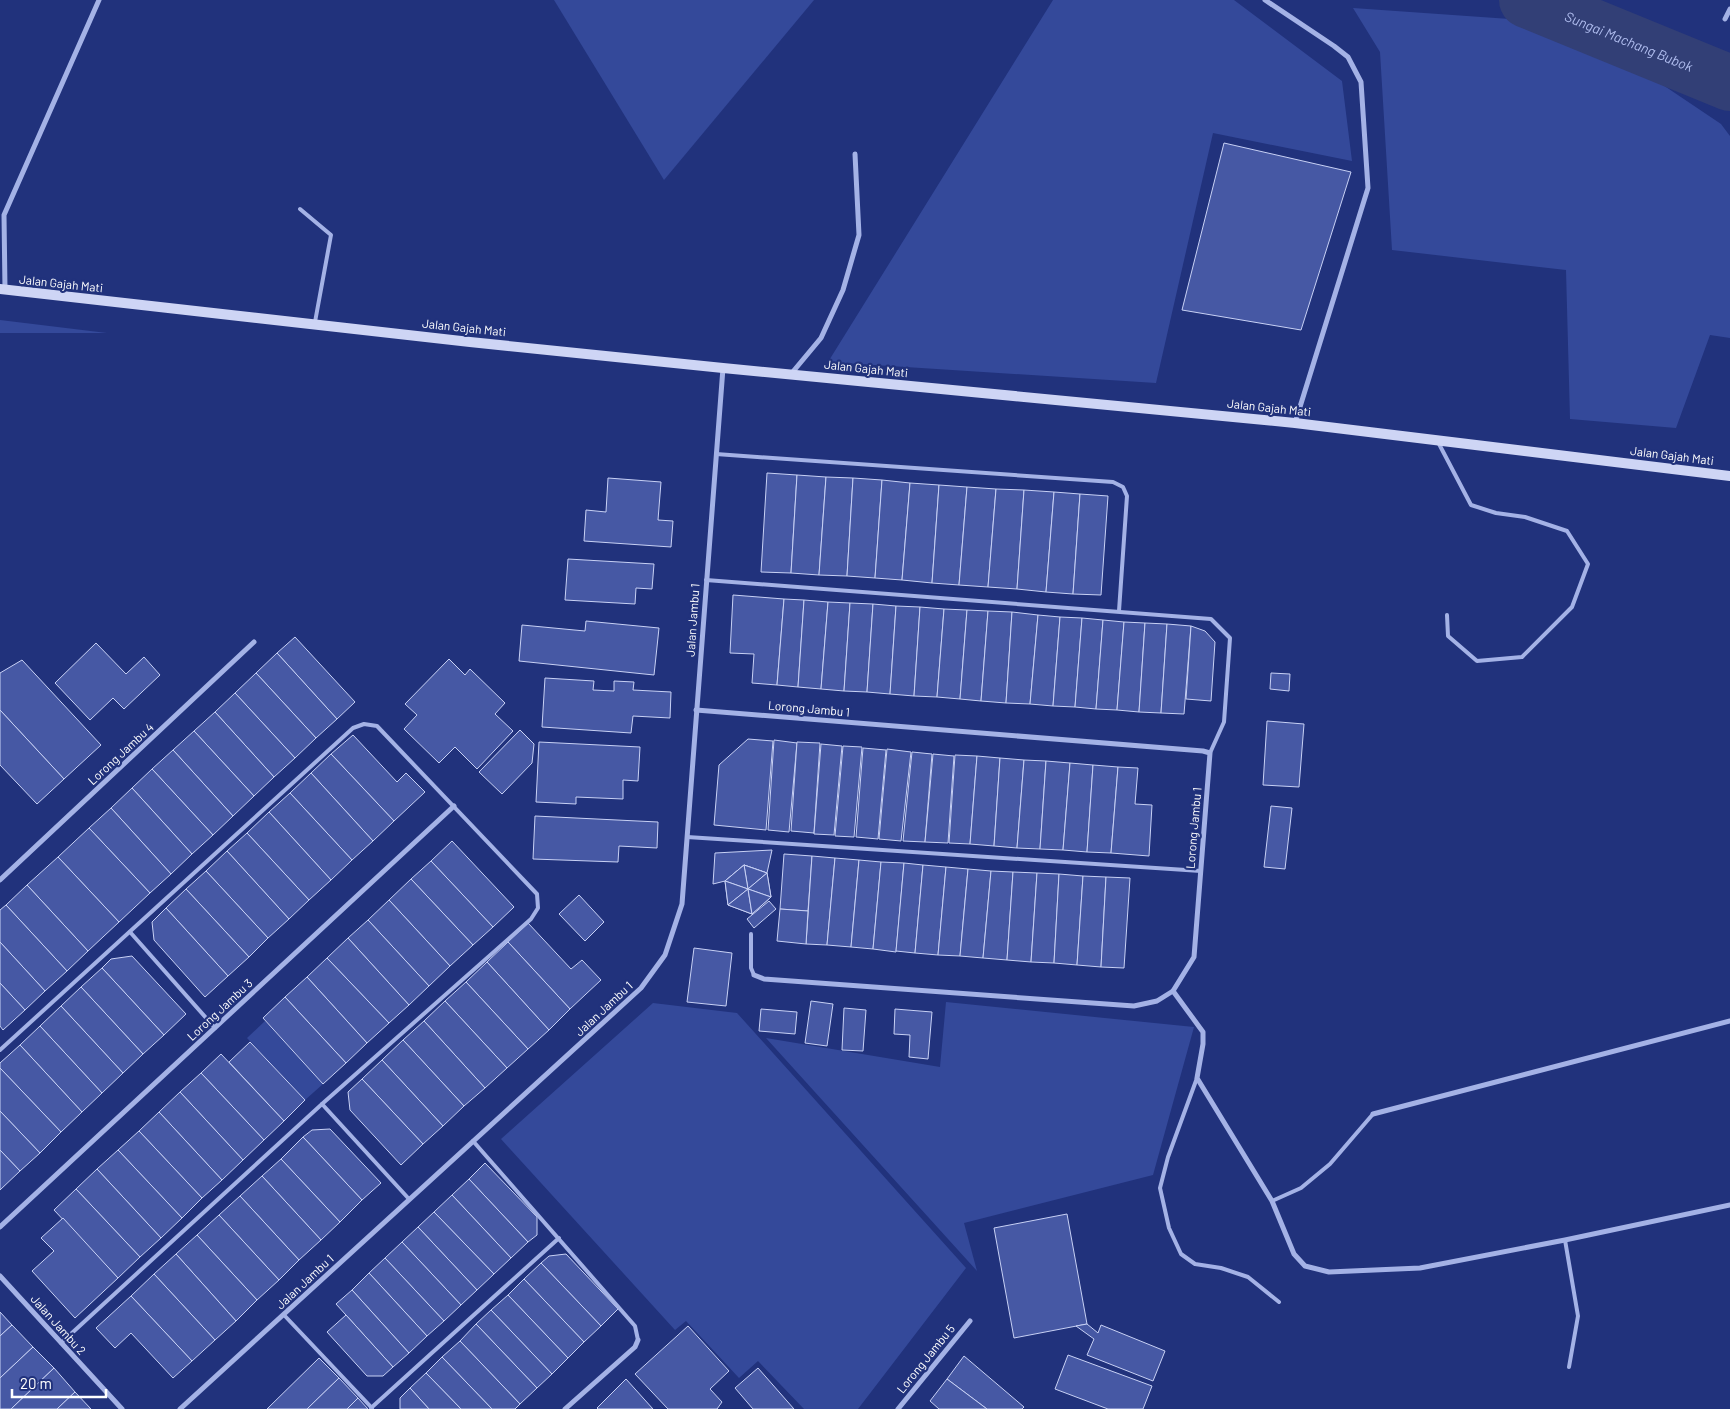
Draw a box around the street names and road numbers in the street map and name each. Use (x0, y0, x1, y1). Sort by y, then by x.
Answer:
street label: Jalan Gajah Mati (18, 272, 104, 294)
street label: Jalan Gajah Mati (421, 316, 507, 338)
street label: Jalan Gajah Mati (823, 357, 909, 379)
street label: Jalan Gajah Mati (1226, 396, 1312, 418)
street label: Jalan Gajah Mati (1629, 443, 1715, 467)
street label: Jalan Jambu 1 (682, 583, 702, 657)
street label: Lorong Jambu 1 (768, 697, 851, 719)
street label: Lorong Jambu 4 (85, 719, 156, 787)
street label: Lorong Jambu 1 (1182, 786, 1204, 869)
street label: Lorong Jambu 3 (184, 975, 255, 1043)
street label: Jalan Jambu 1 (572, 978, 635, 1038)
street label: Jalan Jambu 1 (273, 1251, 336, 1311)
street label: Jalan Jambu 2 (28, 1292, 89, 1357)
street label: Lorong Jambu 5 (893, 1321, 957, 1395)

